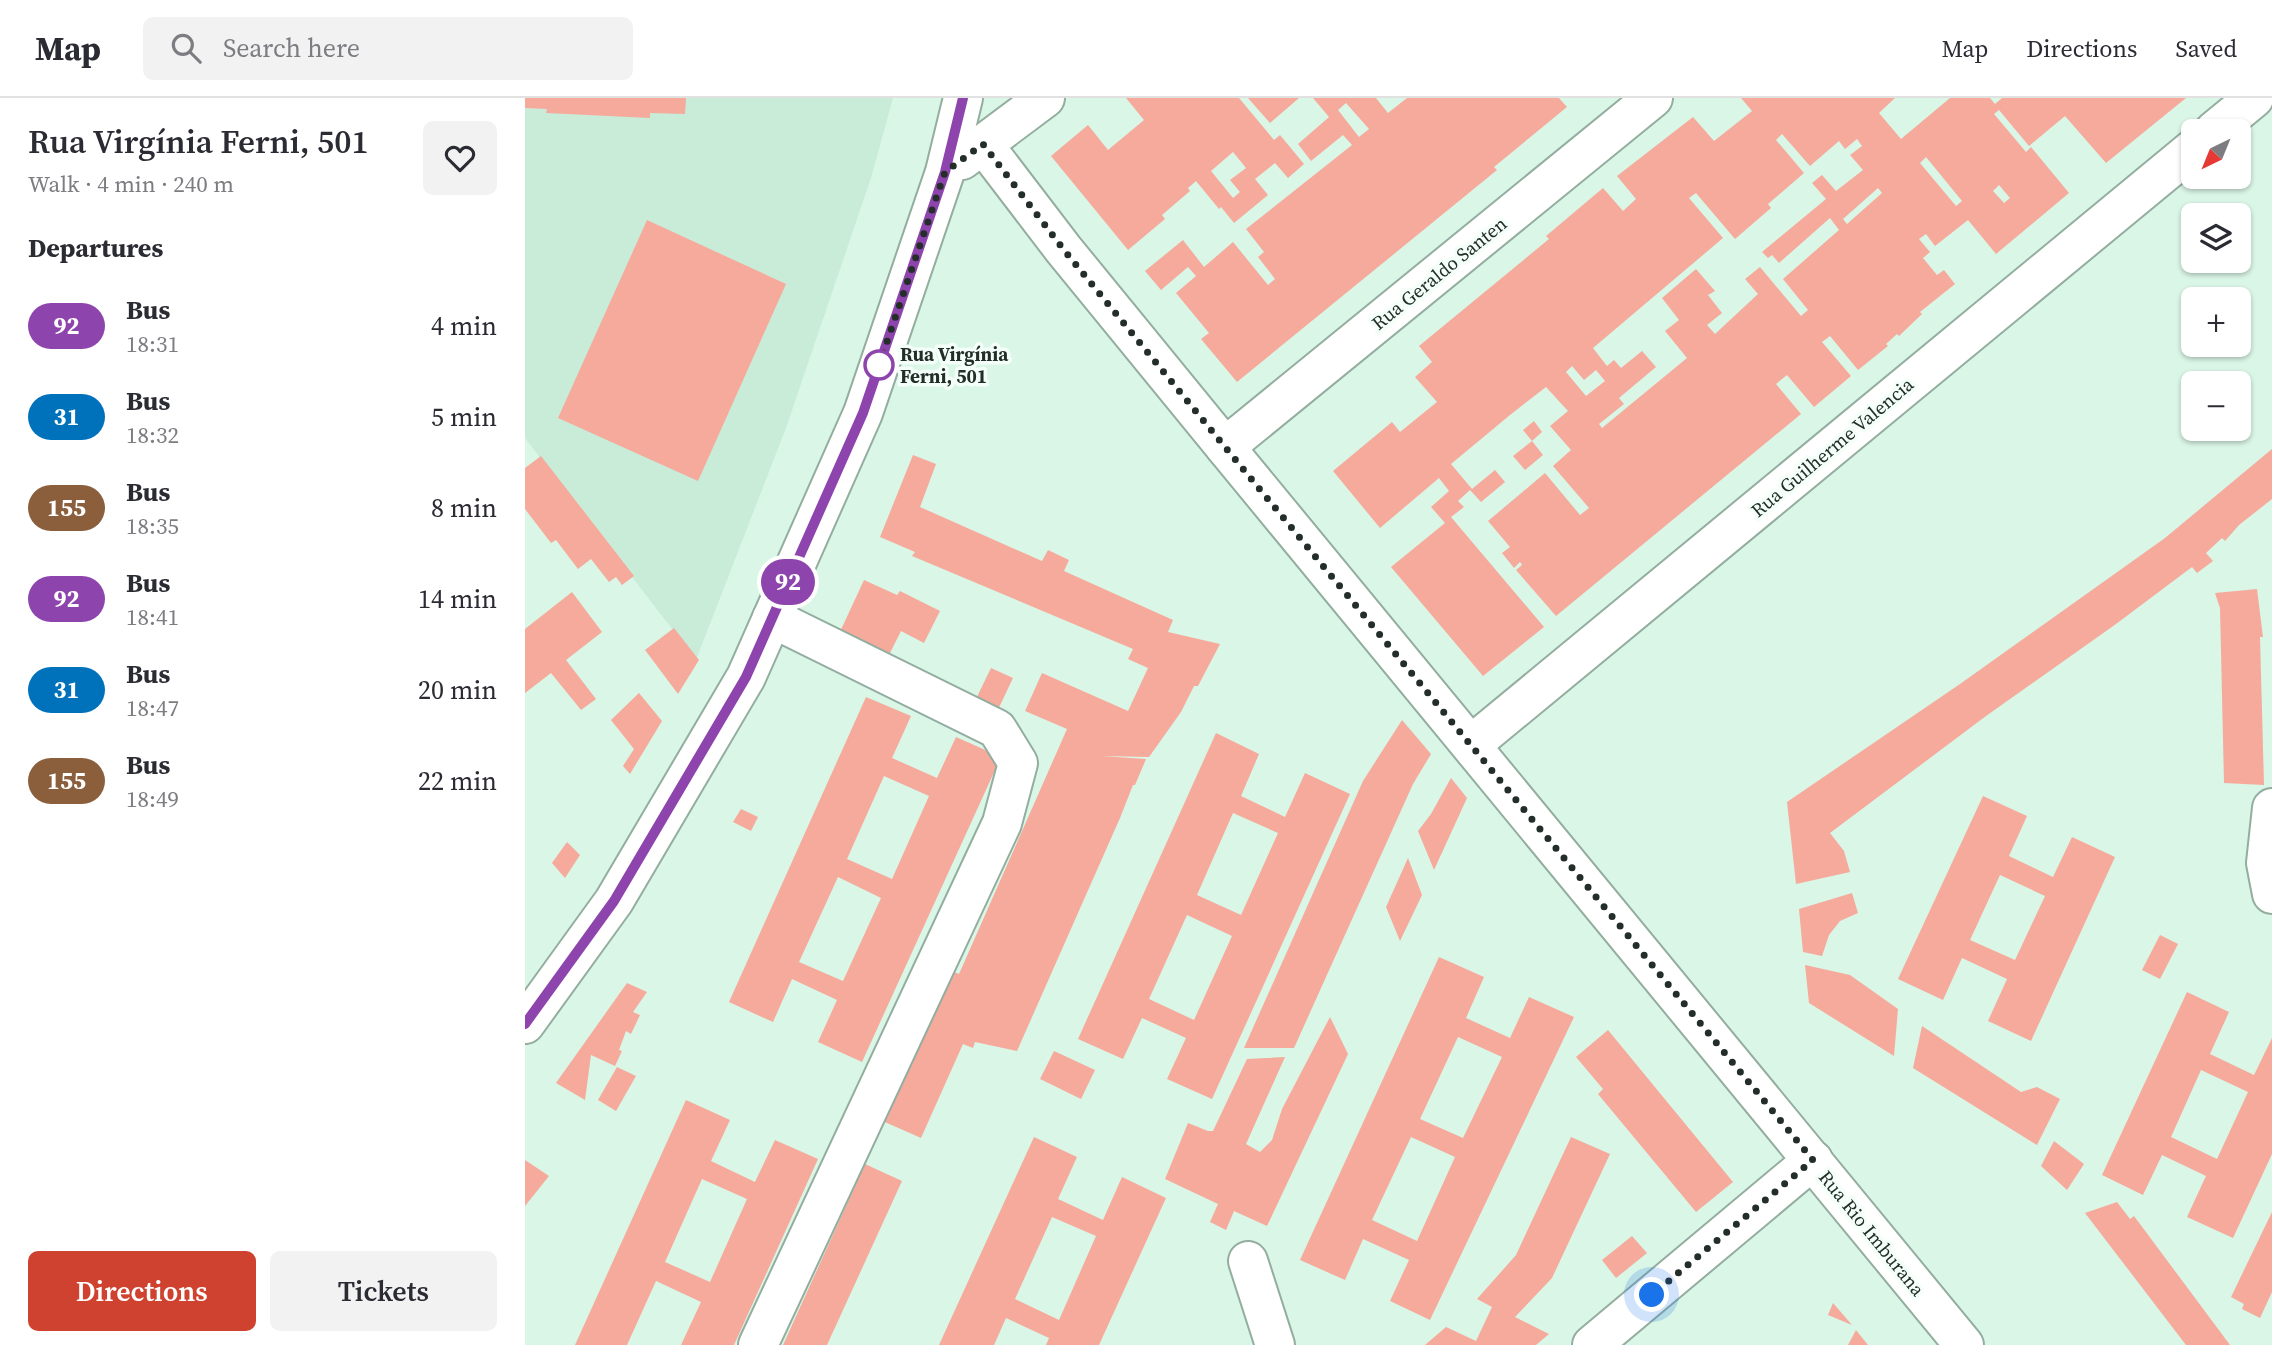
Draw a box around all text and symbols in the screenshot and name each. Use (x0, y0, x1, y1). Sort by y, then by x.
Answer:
search box (143, 17, 633, 80)
text: Map (35, 26, 101, 71)
icon: search (167, 29, 205, 67)
text: Search here (223, 30, 360, 66)
text: Map (1941, 32, 1988, 65)
text: Directions (2026, 32, 2137, 65)
text: Saved (2175, 32, 2237, 65)
text: Rua Virgínia Ferni, 501 (28, 119, 369, 164)
north arrow (2181, 119, 2251, 189)
map controls (2181, 119, 2251, 441)
button: heart (423, 121, 497, 195)
text: Walk · 4 min · 240 m (28, 168, 234, 200)
button: layers (2181, 203, 2251, 273)
street label: Rua Geraldo Santen (1366, 210, 1512, 336)
text: Departures (28, 230, 163, 266)
button: + (2181, 287, 2251, 357)
text: Bus (126, 292, 170, 328)
text: 4 min (431, 308, 497, 344)
text: 92 (53, 309, 80, 342)
text: 18:31 (126, 328, 179, 360)
place label: Rua Virgínia Ferni, 501 (900, 341, 1009, 389)
marker: Rua Virgínia Ferni, 501 (864, 350, 894, 380)
street label: Rua Guilherme Valencia (1745, 371, 1919, 523)
button: − (2181, 371, 2251, 441)
text: Bus (126, 383, 170, 419)
text: 5 min (431, 399, 497, 435)
text: 31 (53, 400, 80, 433)
text: 18:32 (126, 419, 179, 451)
text: Bus (126, 474, 170, 510)
text: 8 min (431, 490, 497, 526)
text: 155 (47, 491, 86, 524)
text: 18:35 (126, 510, 179, 542)
line badge: 92 (757, 559, 819, 605)
text: Bus (126, 565, 170, 601)
text: 92 (775, 565, 801, 598)
text: 14 min (418, 581, 497, 617)
text: 92 (53, 582, 80, 615)
text: 18:41 (126, 601, 179, 633)
text: Bus (126, 656, 170, 692)
text: 20 min (418, 672, 497, 708)
text: 31 (53, 673, 80, 706)
text: 18:47 (126, 692, 179, 724)
text: Bus (126, 747, 170, 783)
text: 22 min (418, 763, 497, 799)
text: 155 (47, 764, 86, 797)
text: 18:49 (126, 783, 179, 815)
street label: Rua Rio Imburana (1813, 1165, 1931, 1302)
button: Directions (28, 1251, 256, 1331)
button: Tickets (270, 1251, 497, 1331)
your location (1634, 1277, 1669, 1312)

